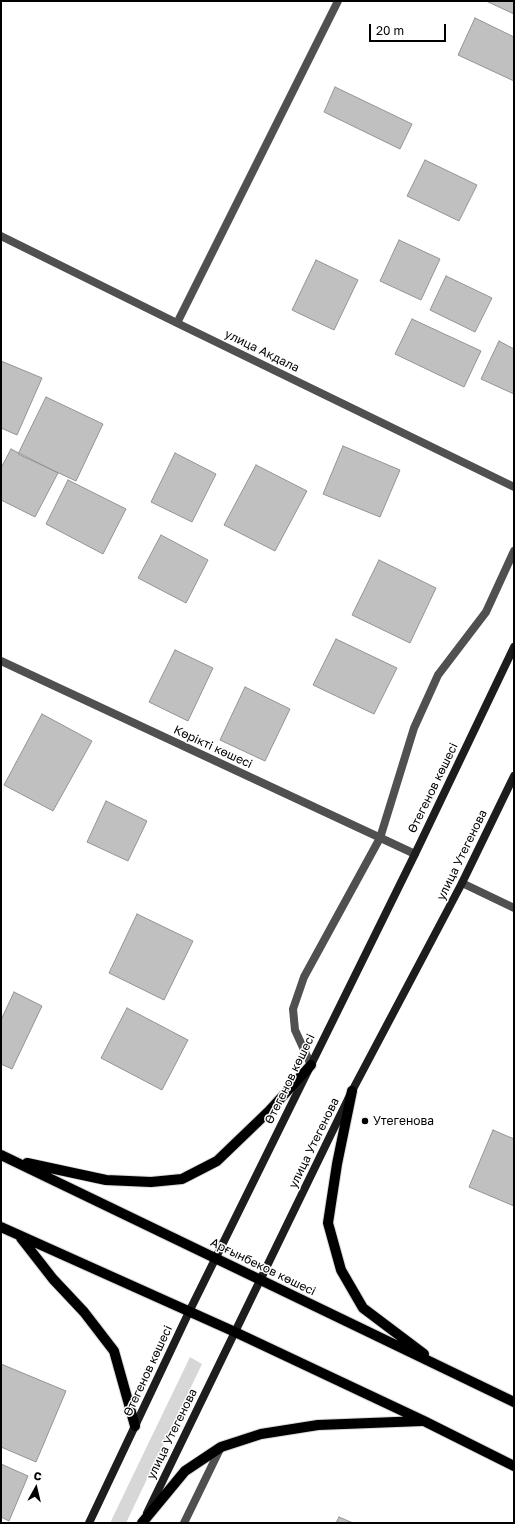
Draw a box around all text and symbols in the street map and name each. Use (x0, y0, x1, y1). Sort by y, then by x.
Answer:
scale bar (371, 16, 448, 42)
text: 20 m (376, 23, 404, 38)
street label: улица Акдала (222, 327, 302, 375)
street label: Көрікті көшесі (171, 722, 255, 772)
street label: Өтегенов көшесі (405, 741, 461, 835)
street label: улица Утегенова (434, 807, 490, 903)
street label: Өтегенов көшесі (262, 1032, 318, 1126)
street label: улица Утегенова (286, 1095, 342, 1191)
place label: Утегенова (373, 1114, 434, 1128)
marker: Утегенова (360, 1116, 370, 1126)
street label: Арғынбеков көшесі (208, 1235, 318, 1299)
street label: Өтегенов көшесі (121, 1323, 175, 1419)
street label: улица Утегенова (144, 1386, 200, 1482)
north arrow (16, 1468, 56, 1508)
text: С (33, 1469, 43, 1483)

